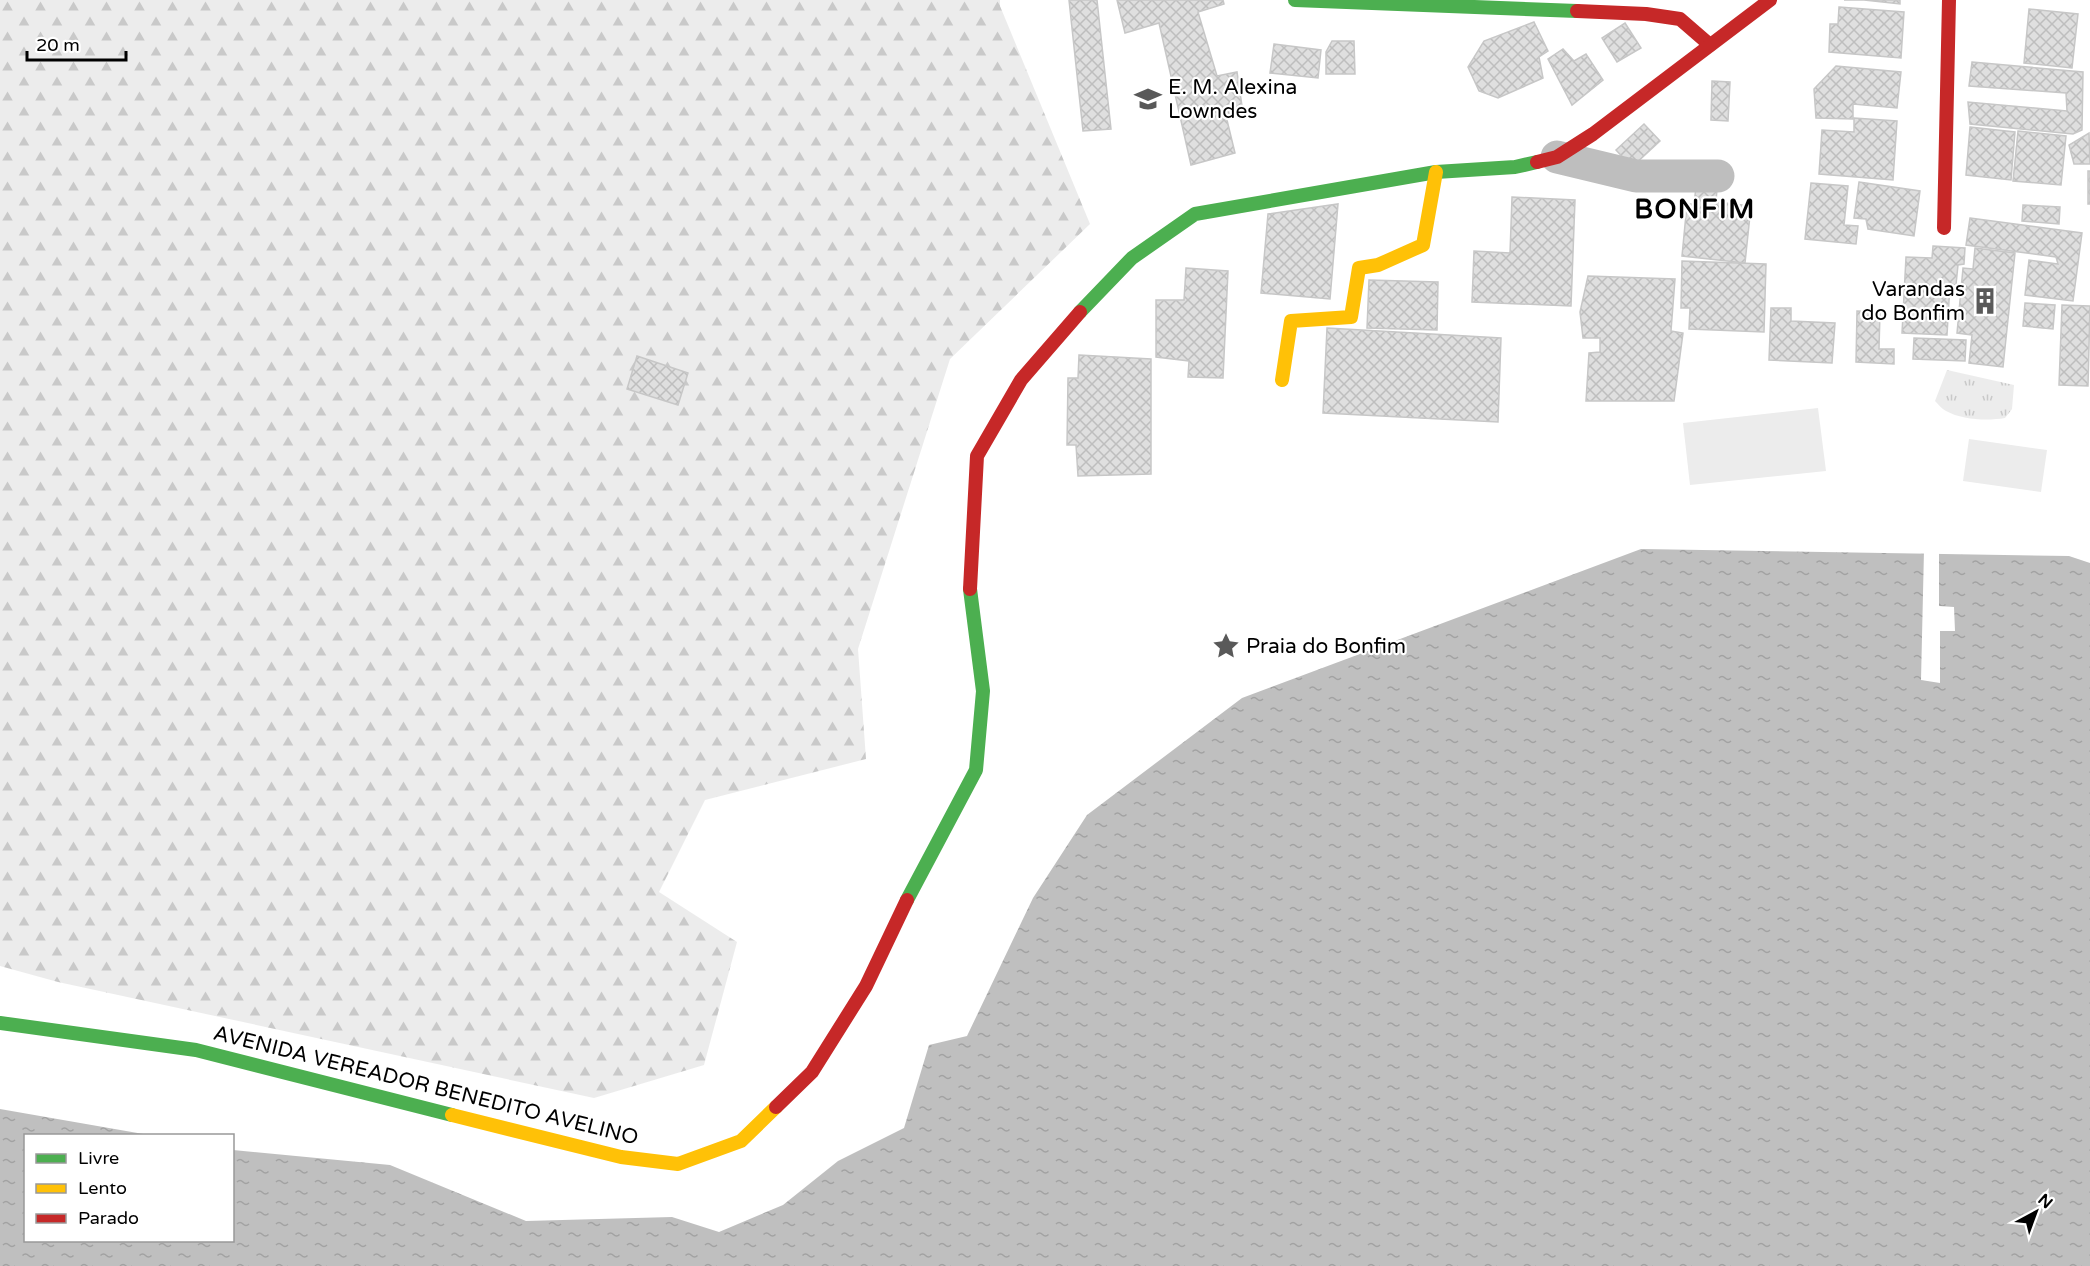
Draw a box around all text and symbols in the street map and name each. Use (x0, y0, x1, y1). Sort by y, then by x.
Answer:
scale bar (27, 24, 126, 62)
text: 20 m (36, 34, 80, 56)
place label: E. M. Alexina Lowndes (1168, 75, 1297, 124)
school or university icon: E. M. Alexina Lowndes (1133, 84, 1163, 114)
district label: BONFIM (1634, 193, 1756, 226)
place label: Varandas do Bonfim (1861, 277, 1965, 326)
building icon: Varandas do Bonfim (1970, 286, 2000, 316)
place icon: Praia do Bonfim (1211, 631, 1241, 661)
place label: Praia do Bonfim (1246, 634, 1406, 659)
street label: AVENIDA VEREADOR BENEDITO AVELINO (211, 1021, 641, 1150)
legend (24, 1134, 234, 1242)
text: Livre (78, 1147, 119, 1169)
text: Lento (78, 1177, 127, 1199)
north arrow (2006, 1182, 2066, 1242)
text: N (2034, 1190, 2057, 1213)
text: Parado (78, 1207, 139, 1229)

